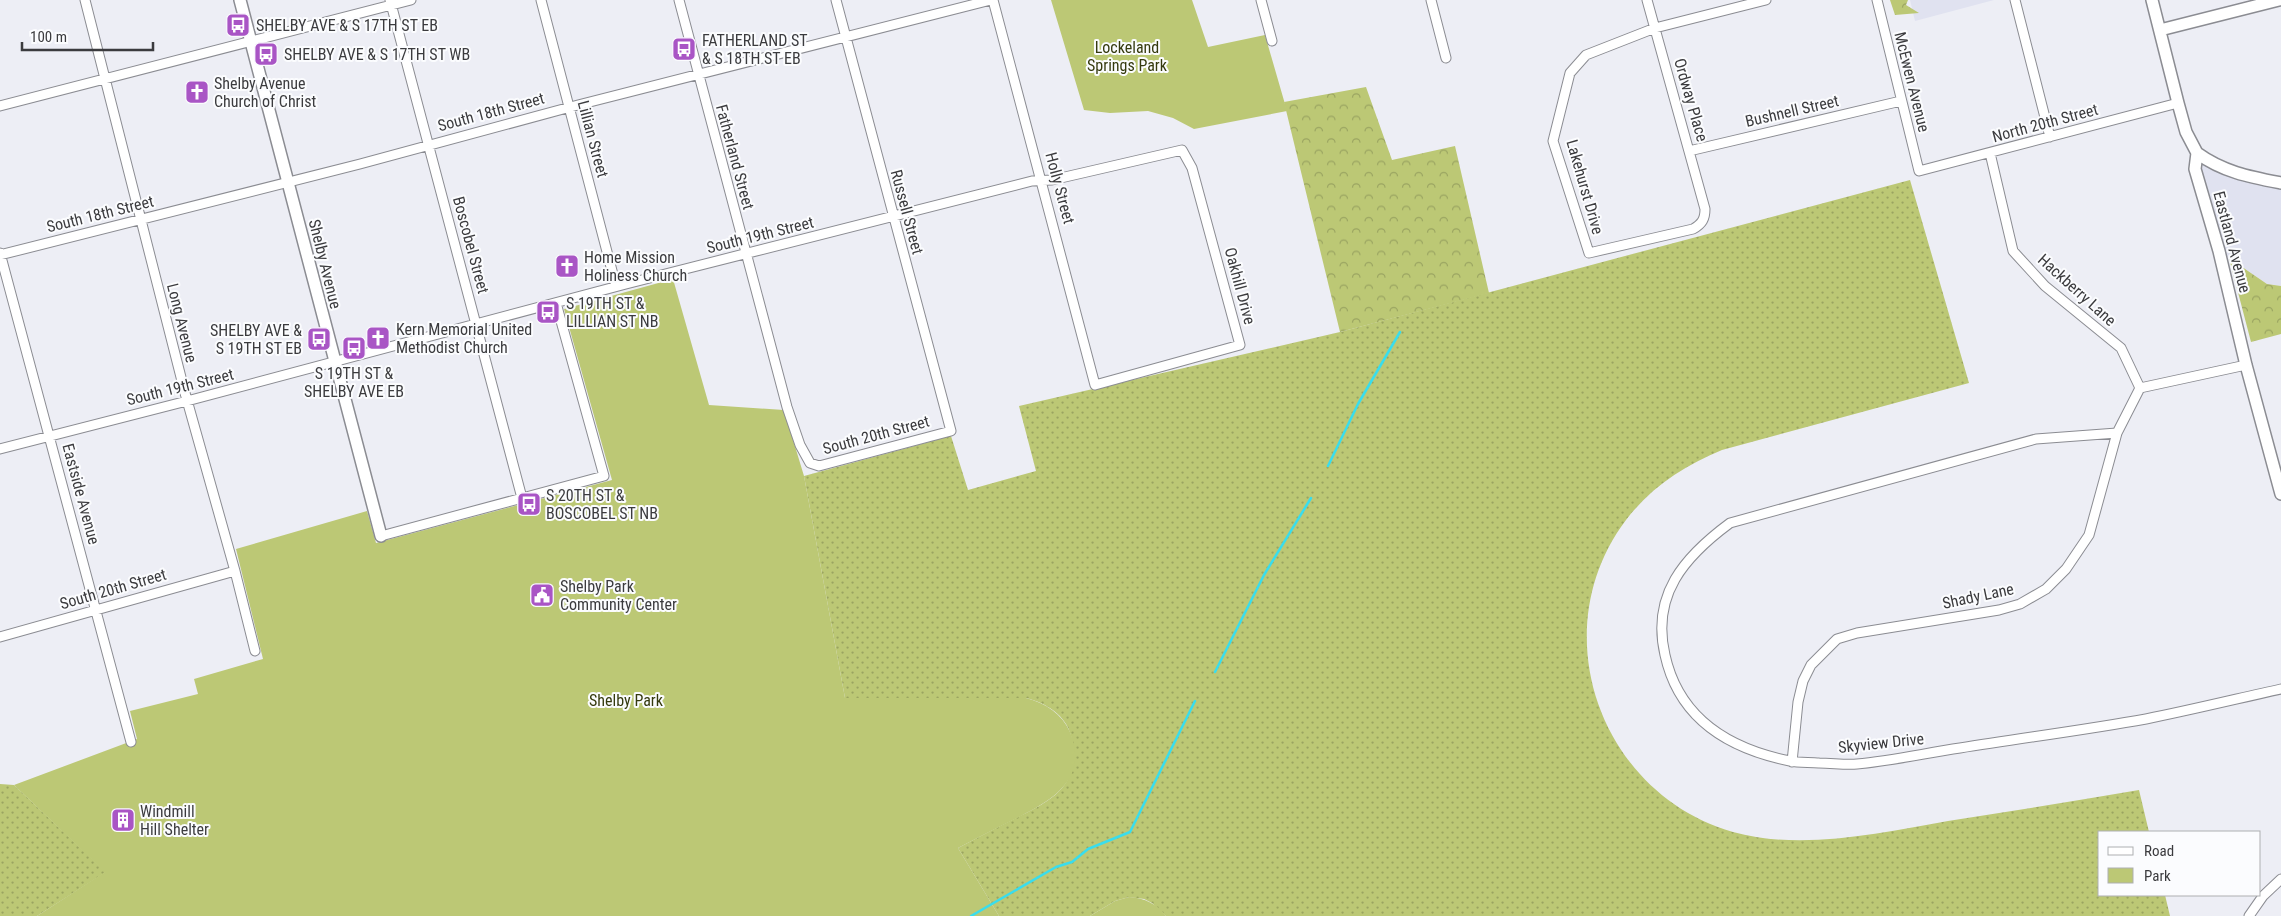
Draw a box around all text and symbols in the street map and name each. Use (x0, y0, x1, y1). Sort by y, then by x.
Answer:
bus stop icon: SHELBY AVE & S 17TH ST EB (225, 12, 251, 38)
place label: SHELBY AVE & S 17TH ST EB (256, 16, 438, 35)
scale bar (22, 20, 154, 52)
text: 100 m (30, 28, 67, 46)
street label: McEwen Avenue (1890, 30, 1934, 134)
place label: FATHERLAND ST & S 18TH ST EB (702, 31, 808, 68)
bus stop icon: FATHERLAND ST & S 18TH ST EB (671, 36, 697, 62)
park label: Lockeland Springs Park (1087, 38, 1168, 75)
bus stop icon: SHELBY AVE & S 17TH ST WB (253, 41, 279, 67)
place label: SHELBY AVE & S 17TH ST WB (284, 45, 470, 64)
street label: Ordway Place (1670, 56, 1712, 144)
place label: Shelby Avenue Church of Christ (214, 74, 316, 111)
church icon: Shelby Avenue Church of Christ (184, 79, 210, 105)
street label: South 18th Street (436, 89, 547, 135)
street label: Bushnell Street (1743, 91, 1841, 131)
street label: Lillian Street (574, 98, 612, 180)
street label: North 20th Street (1990, 100, 2100, 146)
street label: Fatherland Street (712, 102, 758, 212)
street label: Lakehurst Drive (1562, 137, 1608, 237)
street label: Holly Street (1041, 150, 1079, 226)
street label: Russell Street (887, 168, 927, 257)
street label: Eastland Avenue (2209, 189, 2255, 295)
street label: South 18th Street (45, 191, 156, 236)
street label: Boscobel Street (449, 194, 493, 296)
street label: South 19th Street (705, 212, 816, 257)
street label: Shelby Avenue (305, 217, 345, 311)
street label: Oakhill Drive (1221, 245, 1259, 327)
place label: Home Mission Holiness Church (584, 248, 687, 285)
street label: Hackberry Lane (2034, 250, 2120, 330)
church icon: Home Mission Holiness Church (554, 253, 580, 279)
street label: Long Avenue (163, 281, 201, 365)
place label: S 19TH ST & LILLIAN ST NB (566, 294, 658, 331)
bus stop icon: S 19TH ST & LILLIAN ST NB (535, 299, 561, 325)
place label: Kern Memorial United Methodist Church (396, 320, 532, 357)
place label: SHELBY AVE & S 19TH ST EB (210, 321, 302, 358)
church icon: Kern Memorial United Methodist Church (365, 325, 391, 351)
bus stop icon: SHELBY AVE & S 19TH ST EB (306, 326, 332, 352)
bus stop icon: S 19TH ST & SHELBY AVE EB (341, 335, 367, 361)
street label: South 19th Street (125, 364, 236, 409)
place label: S 19TH ST & SHELBY AVE EB (304, 364, 404, 401)
street label: South 20th Street (821, 412, 932, 458)
street label: Eastside Avenue (58, 441, 104, 547)
place label: S 20TH ST & BOSCOBEL ST NB (546, 486, 658, 523)
bus stop icon: S 20TH ST & BOSCOBEL ST NB (516, 491, 542, 517)
street label: South 20th Street (58, 565, 169, 613)
place label: Shelby Park Community Center (560, 577, 677, 614)
street label: Shady Lane (1941, 579, 2015, 613)
public building icon: Shelby Park Community Center (529, 582, 555, 608)
park label: Shelby Park (589, 691, 664, 710)
street label: Skyview Drive (1837, 729, 1925, 757)
place label: Windmill Hill Shelter (140, 802, 209, 839)
building icon: Windmill Hill Shelter (110, 807, 136, 833)
legend (2098, 831, 2261, 896)
text: Road (2144, 842, 2174, 860)
text: Park (2144, 867, 2171, 885)

